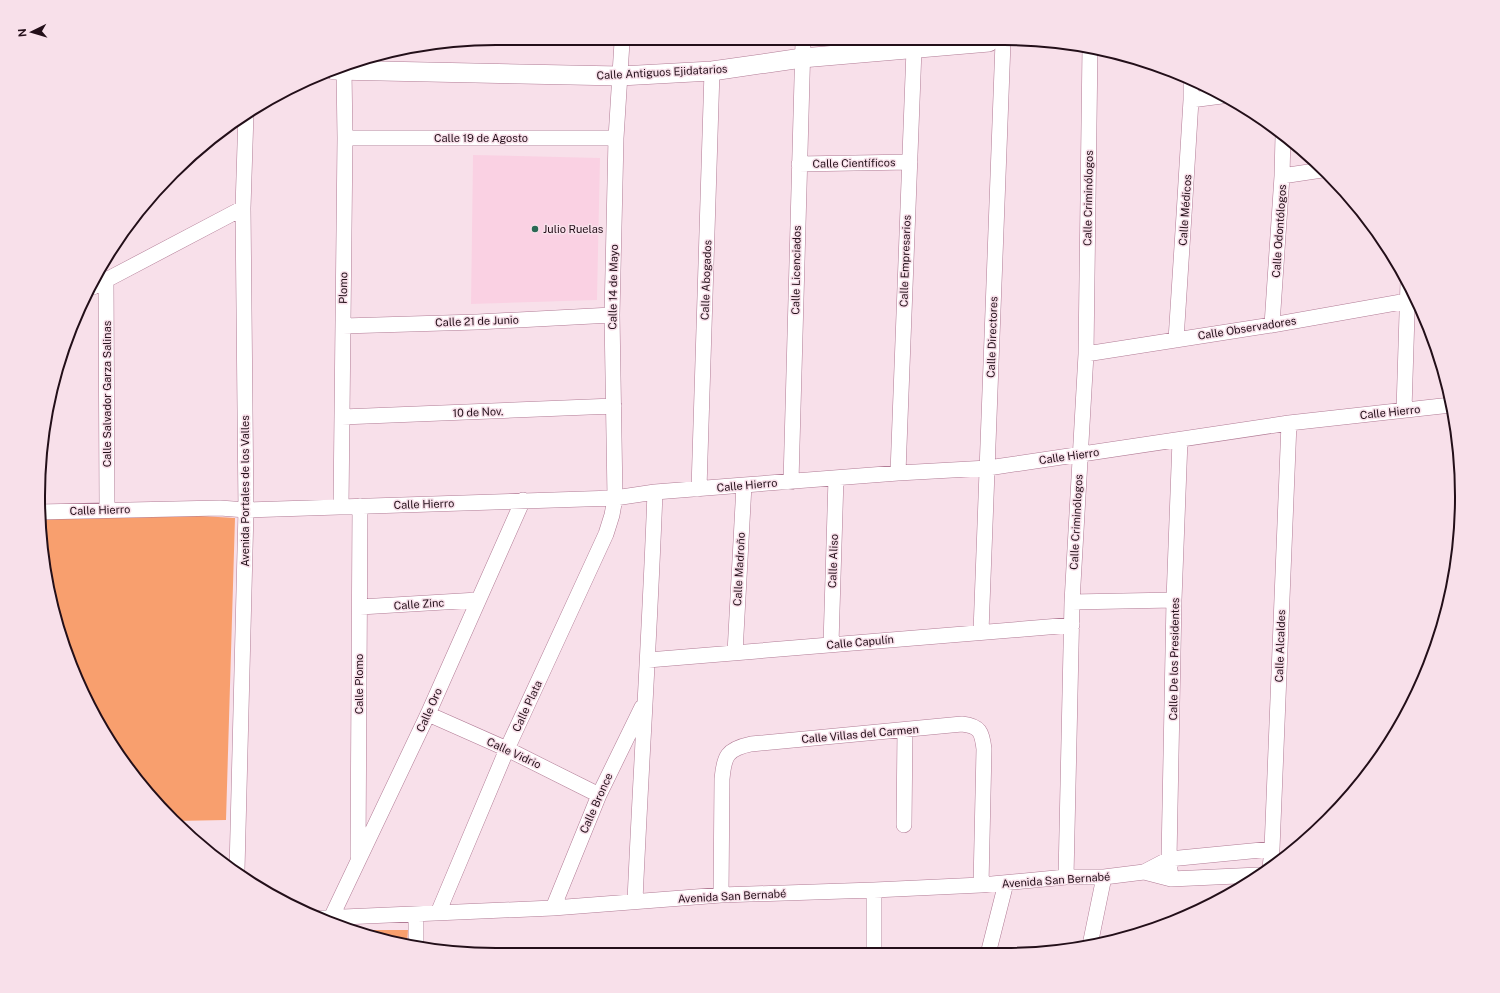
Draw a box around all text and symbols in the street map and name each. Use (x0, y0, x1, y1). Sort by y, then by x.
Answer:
north arrow (12, 12, 52, 52)
text: N (16, 28, 28, 38)
street label: Calle Antiguos Ejidatarios (596, 63, 728, 81)
street label: Calle 19 de Agosto (434, 132, 528, 144)
street label: Calle Criminólogos (1081, 150, 1095, 246)
street label: Calle Científicos (812, 156, 896, 170)
street label: Calle Médicos (1177, 173, 1194, 246)
street label: Calle Odontólogos (1270, 184, 1288, 278)
street label: Calle Empresarios (897, 214, 913, 307)
place label: Julio Ruelas (543, 223, 604, 235)
marker: Julio Ruelas (530, 224, 540, 234)
street label: Calle Licenciados (789, 225, 803, 315)
street label: Calle Abogados (699, 239, 713, 320)
street label: Calle 14 de Mayo (606, 244, 620, 330)
street label: Plomo (337, 272, 349, 304)
street label: Calle Directores (985, 296, 999, 378)
street label: Calle 21 de Junio (435, 314, 519, 328)
street label: Calle Observadores (1197, 314, 1298, 342)
street label: Calle Salvador Garza Salinas (101, 320, 113, 467)
street label: Calle Hierro (1359, 403, 1421, 421)
street label: 10 de Nov. (452, 405, 504, 419)
street label: Avenida Portales de los Valles (239, 415, 251, 567)
street label: Calle Hierro (1038, 446, 1100, 466)
street label: Calle Criminólogos (1068, 473, 1085, 570)
street label: Calle Hierro (716, 476, 778, 494)
street label: Calle Hierro (393, 497, 455, 511)
street label: Calle Hierro (69, 503, 131, 517)
street label: Calle Madroño (731, 532, 747, 606)
street label: Calle Aliso (826, 534, 840, 588)
street label: Calle Zinc (393, 596, 445, 612)
street label: Calle De los Presidentes (1167, 597, 1181, 721)
street label: Calle Alcaldes (1273, 609, 1287, 683)
street label: Calle Capulín (826, 633, 894, 651)
street label: Calle Plomo (353, 654, 365, 714)
street label: Calle Plata (510, 678, 544, 734)
street label: Calle Oro (414, 686, 444, 734)
street label: Calle Villas del Carmen (801, 723, 919, 745)
street label: Calle Vidrio (485, 735, 543, 771)
street label: Calle Bronce (577, 771, 615, 835)
street label: Avenida San Bernabé (1001, 870, 1111, 890)
street label: Avenida San Bernabé (677, 887, 787, 905)

